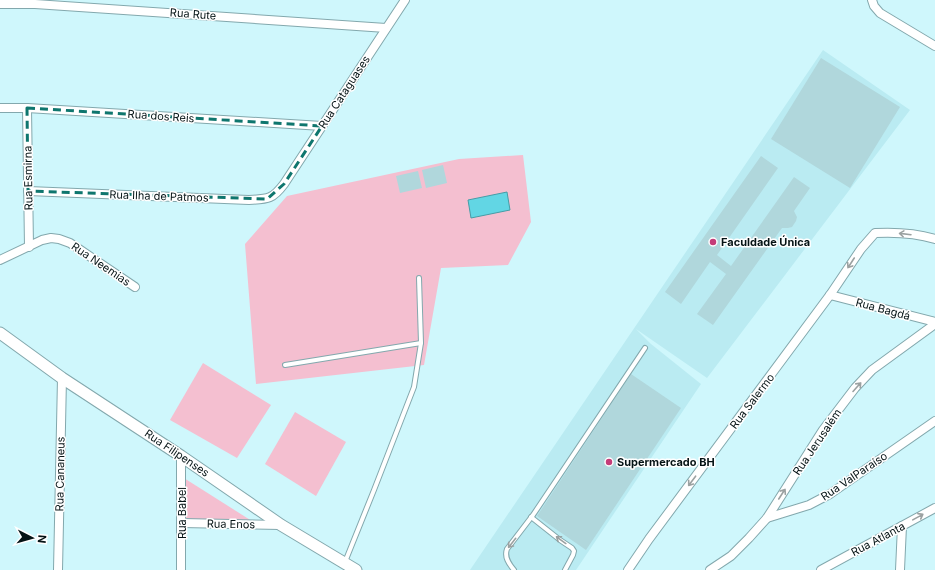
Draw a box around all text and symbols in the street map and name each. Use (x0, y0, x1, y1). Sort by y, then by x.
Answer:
street label: Rua Rute (169, 5, 217, 23)
street label: Rua Cataguases (315, 53, 373, 131)
street label: Rua dos Reis (127, 107, 195, 125)
street label: Rua Esmirna (20, 146, 36, 210)
street label: Rua Ilha de Patmos (109, 187, 209, 205)
one-way arrow (899, 230, 912, 237)
place label: Faculdade Única (721, 235, 810, 249)
marker: Faculdade Única (708, 237, 718, 247)
street label: Rua Neemias (69, 239, 133, 289)
one-way arrow (847, 257, 855, 268)
street label: Rua Bagdá (854, 295, 912, 323)
street label: Rua Salermo (727, 370, 778, 431)
one-way arrow (852, 382, 861, 392)
street label: Rua Jerusalém (790, 406, 844, 478)
street label: Rua Filipenses (142, 426, 212, 480)
street label: Rua Cananeus (52, 436, 68, 512)
street label: Rua ValParaíso (818, 448, 890, 503)
place label: Supermercado BH (617, 455, 715, 469)
marker: Supermercado BH (604, 457, 614, 467)
one-way arrow (688, 476, 696, 487)
street label: Rua Babel (175, 487, 189, 539)
one-way arrow (778, 488, 787, 499)
one-way arrow (912, 513, 924, 521)
street label: Rua Enos (207, 517, 255, 531)
north arrow (12, 518, 52, 558)
street label: Rua Atlanta (849, 519, 907, 559)
text: N (35, 534, 49, 544)
one-way arrow (556, 536, 567, 544)
one-way arrow (507, 537, 516, 548)

